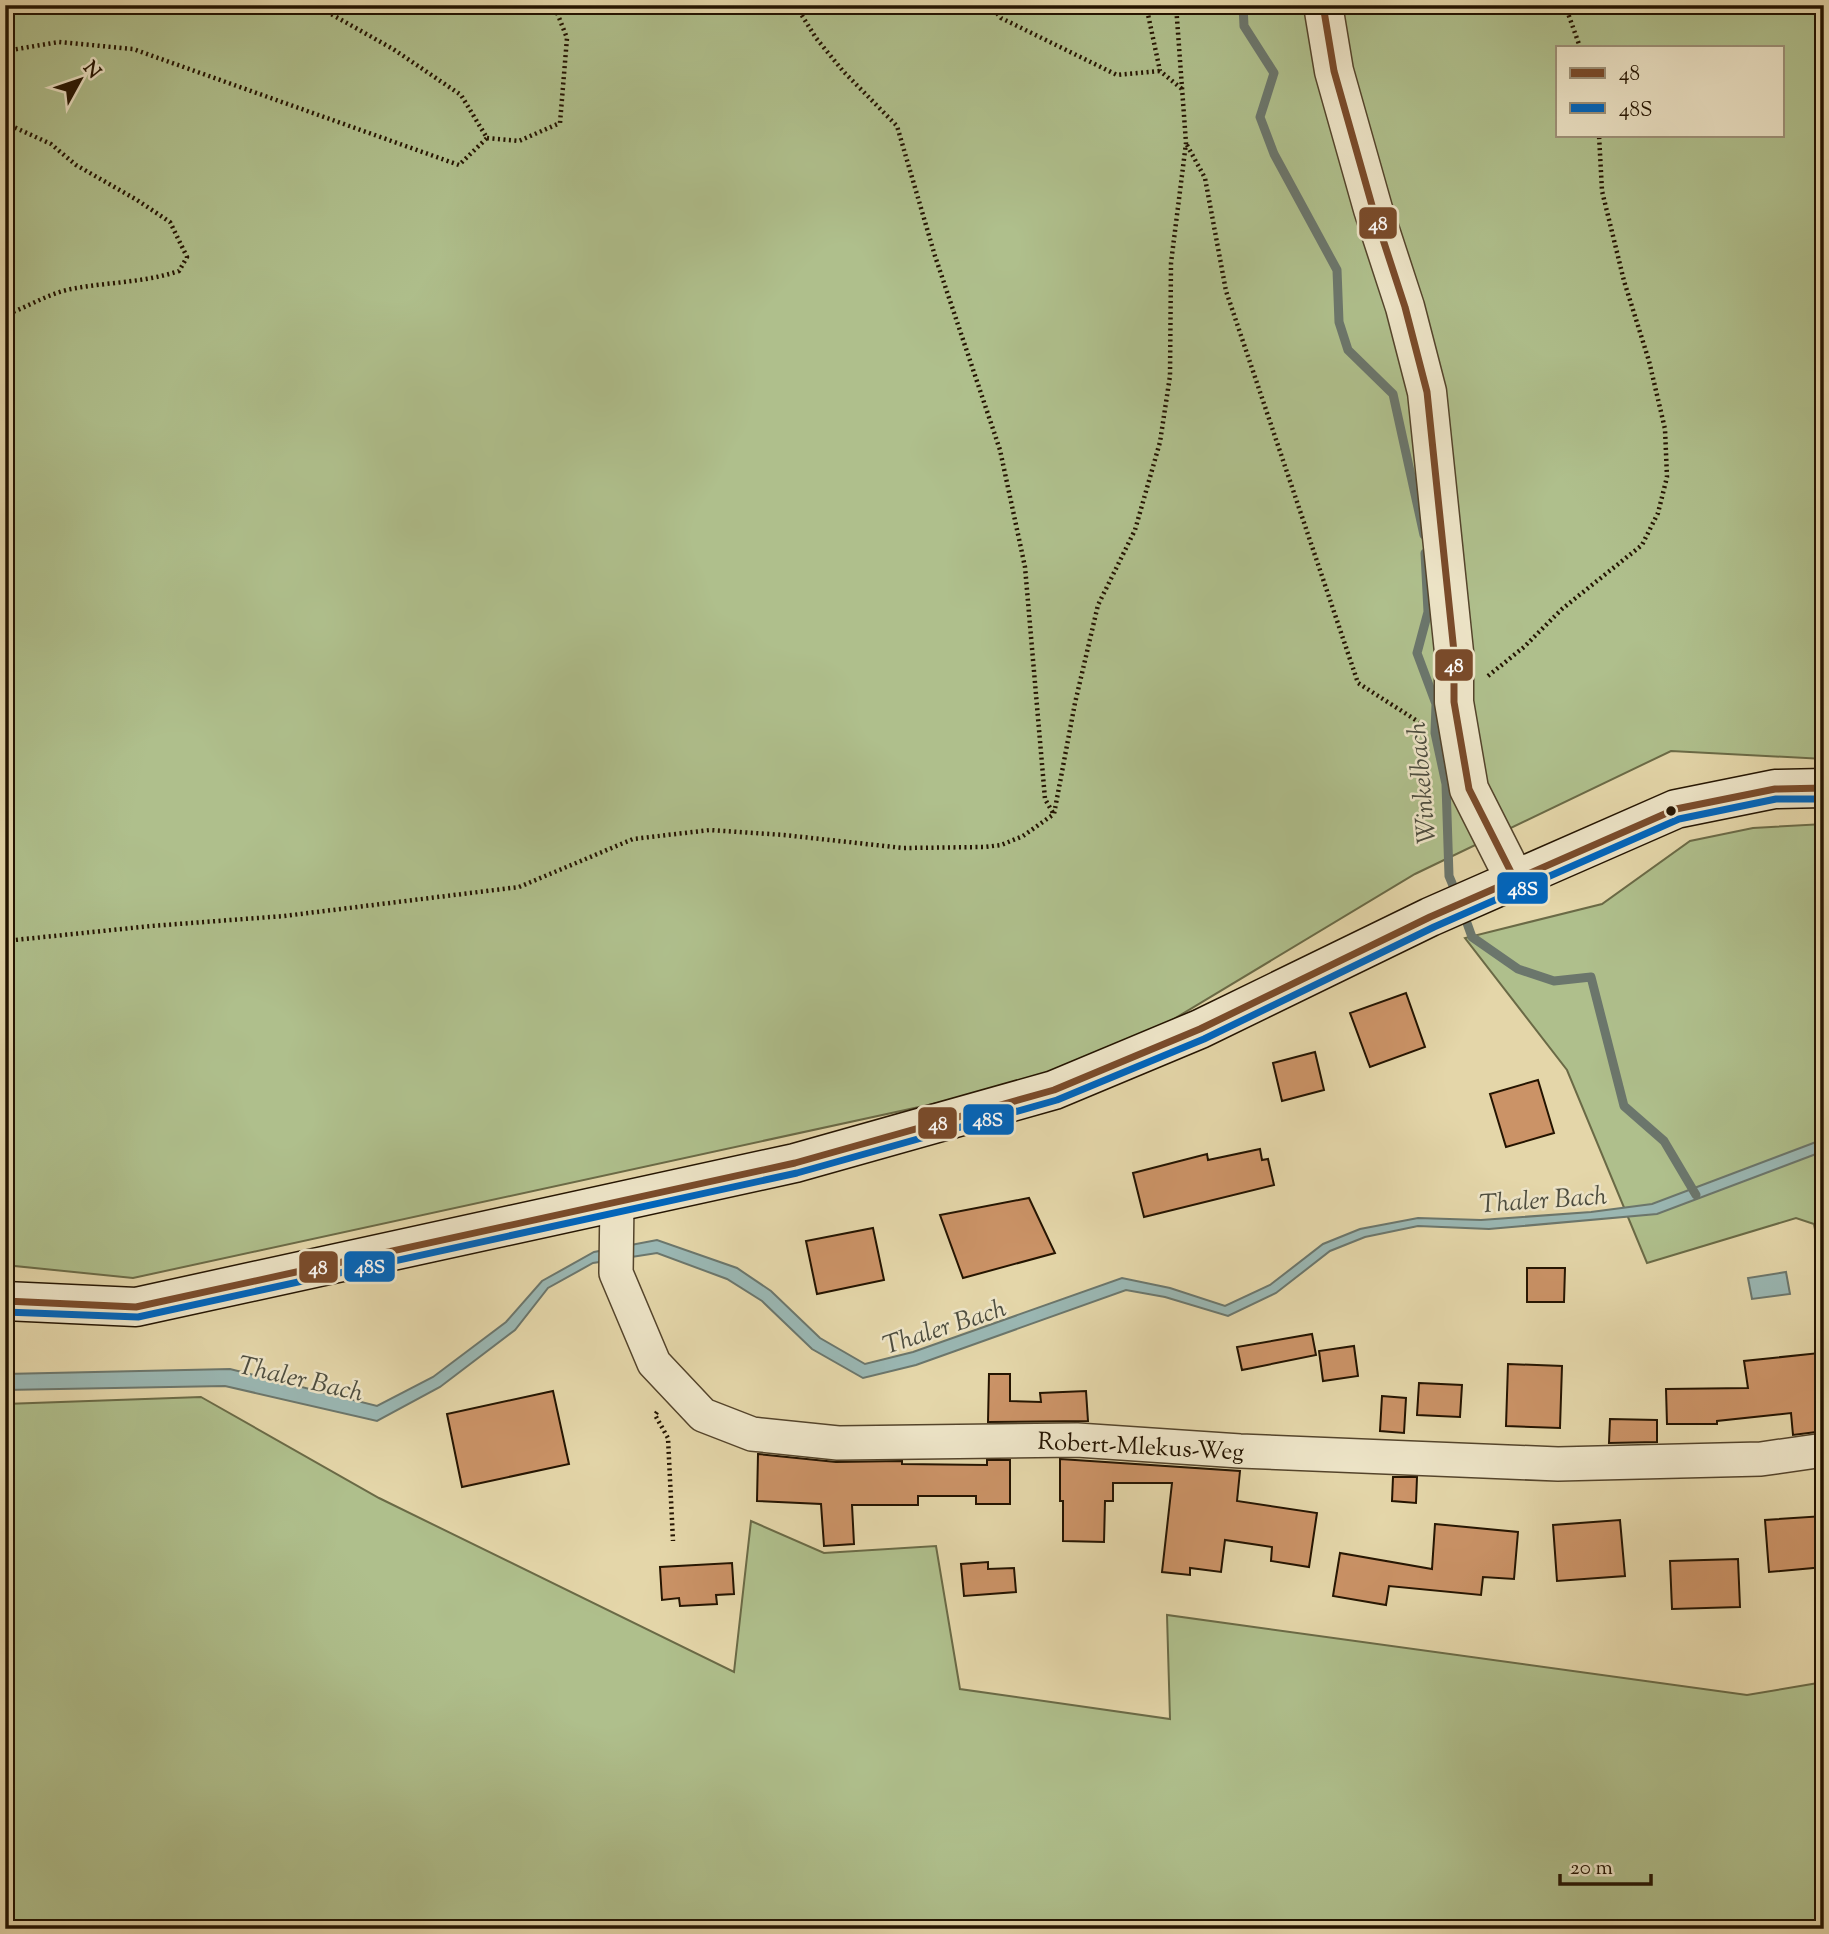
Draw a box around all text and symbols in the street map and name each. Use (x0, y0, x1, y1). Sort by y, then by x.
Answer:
north arrow (46, 46, 116, 116)
legend (1556, 46, 1784, 136)
text: N (76, 56, 106, 85)
text: 48 (1619, 60, 1640, 90)
text: 48S (1619, 96, 1653, 126)
line badge: 48 (1358, 206, 1398, 240)
text: 48 (1367, 212, 1388, 239)
line badge: 48 (1434, 648, 1474, 682)
text: 48 (1443, 654, 1464, 681)
water label: Winkelbach (1400, 720, 1447, 845)
unlabelled marker (1664, 804, 1678, 818)
line badge: 48S (1496, 871, 1549, 905)
text: 48S (1507, 877, 1538, 904)
line badge: 48S (962, 1103, 1015, 1136)
line badge: 48 (917, 1106, 958, 1140)
text: 48S (972, 1108, 1003, 1135)
text: 48 (927, 1112, 948, 1139)
water label: Thaler Bach (1478, 1179, 1608, 1224)
line badge: 48 (298, 1250, 339, 1284)
line badge: 48S (343, 1250, 396, 1283)
text: 48S (354, 1255, 385, 1282)
text: 48 (307, 1256, 328, 1283)
water label: Thaler Bach (878, 1291, 1012, 1366)
water label: Thaler Bach (234, 1348, 367, 1413)
street label: Robert-Mlekus-Weg (1037, 1426, 1245, 1470)
scale bar (1560, 1843, 1650, 1887)
text: 20 m (1570, 1854, 1613, 1884)

